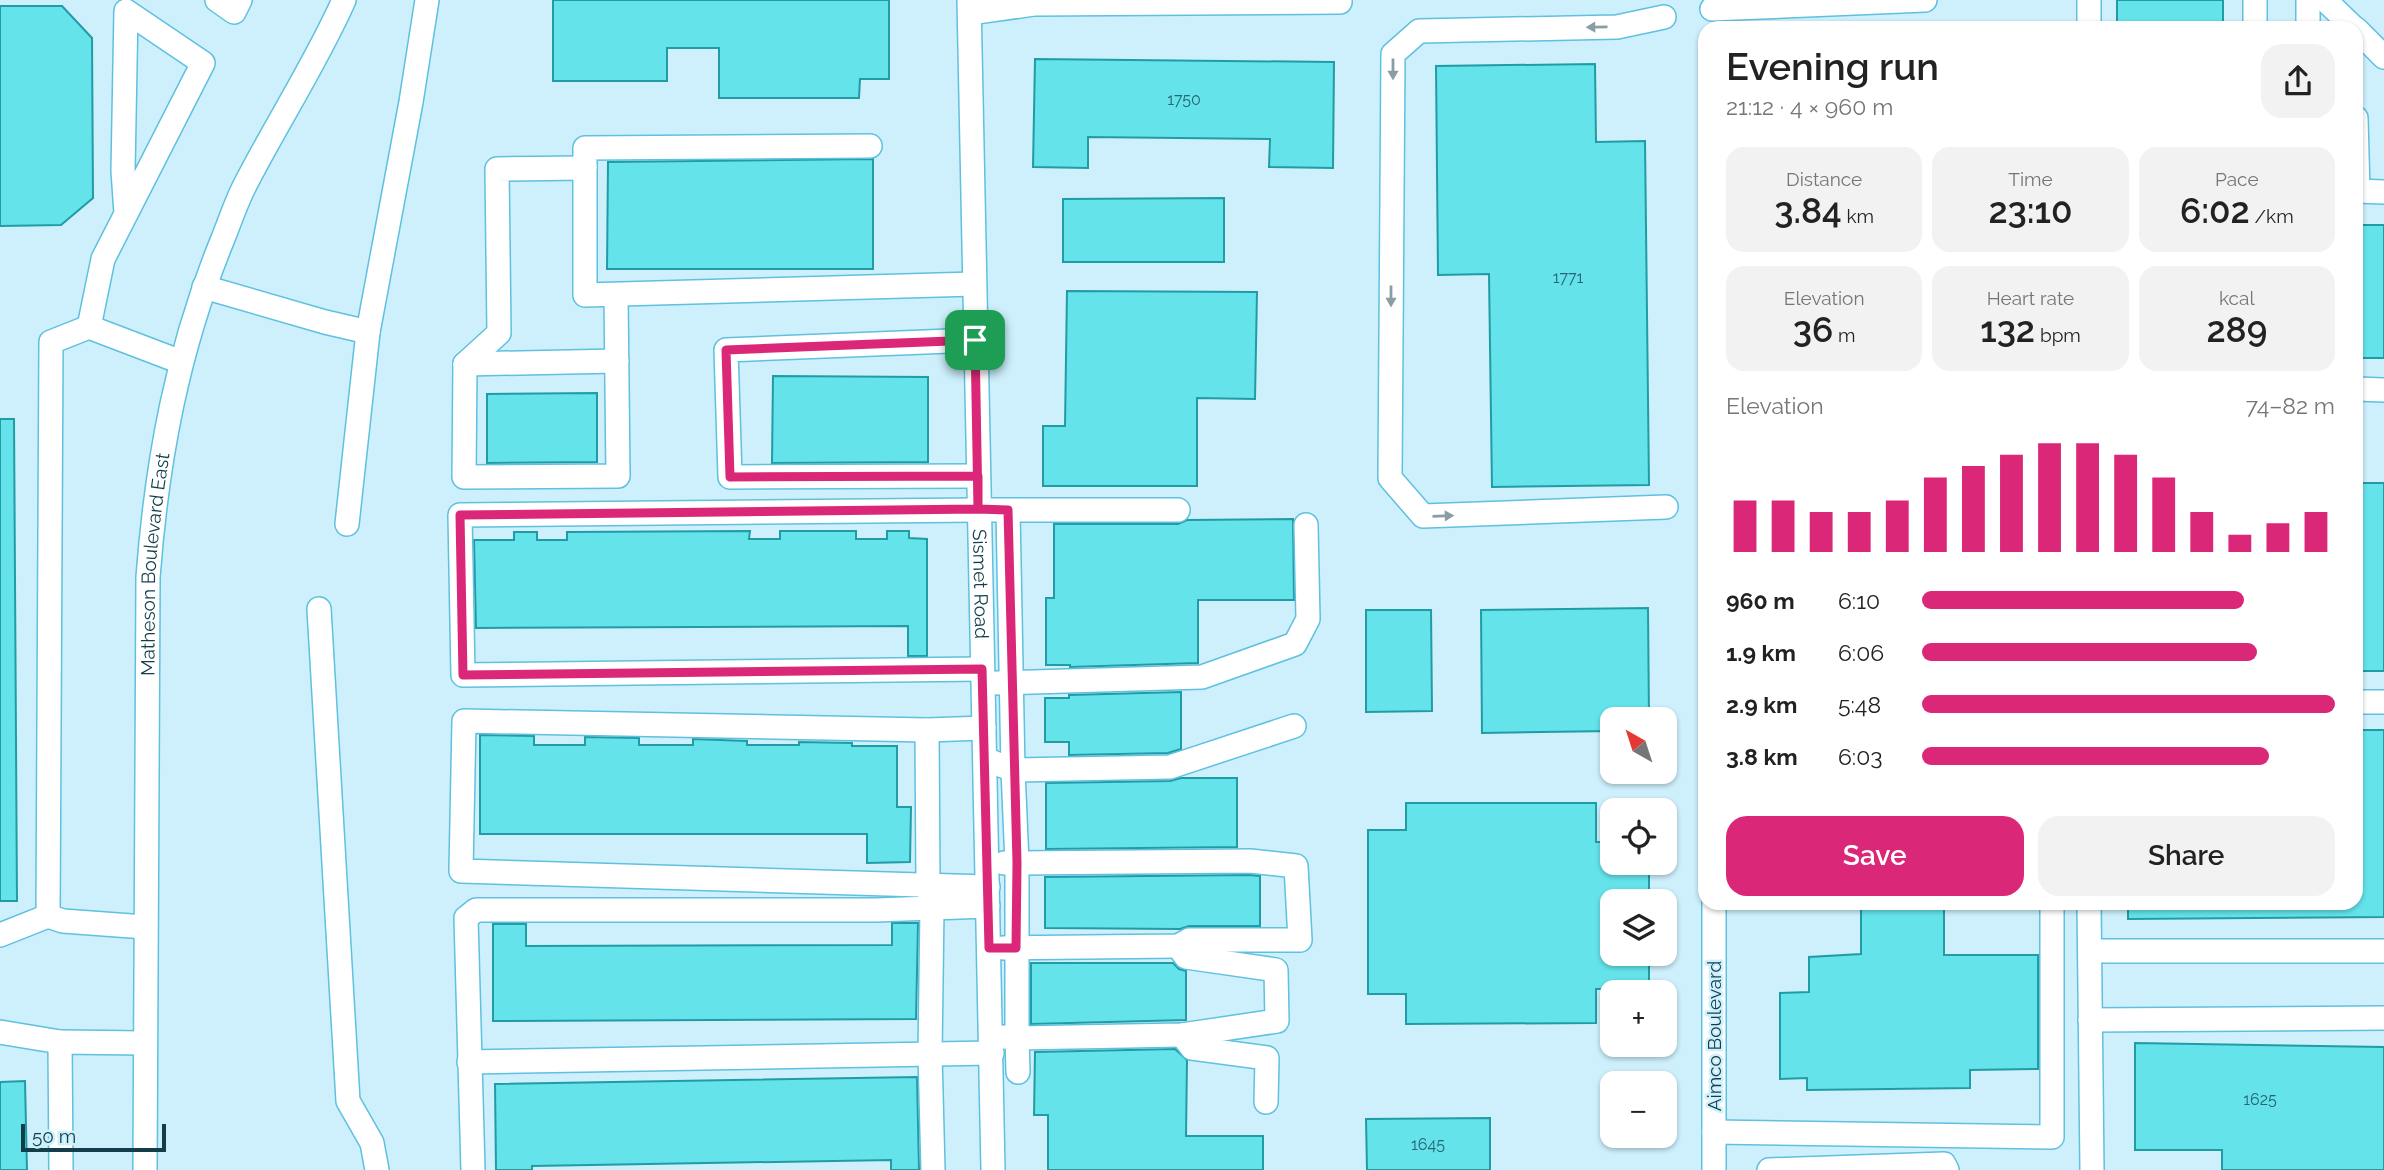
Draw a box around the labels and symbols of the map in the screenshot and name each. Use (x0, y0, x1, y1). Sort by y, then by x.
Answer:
one-way arrow (1586, 21, 1608, 33)
one-way arrow (1387, 58, 1398, 80)
house number: 1750 (1167, 90, 1201, 109)
house number: 1771 (1553, 268, 1584, 287)
one-way arrow (1385, 285, 1397, 307)
pin (945, 310, 1005, 370)
street label: Matheson Boulevard East (136, 450, 174, 676)
one-way arrow (1432, 510, 1454, 521)
street label: Sismet Road (969, 529, 993, 639)
north arrow (1600, 707, 1676, 784)
street label: Aimco Boulevard (1703, 961, 1725, 1111)
house number: 1625 (2243, 1090, 2277, 1109)
scale bar (21, 1121, 166, 1153)
house number: 1645 (1411, 1135, 1445, 1154)

